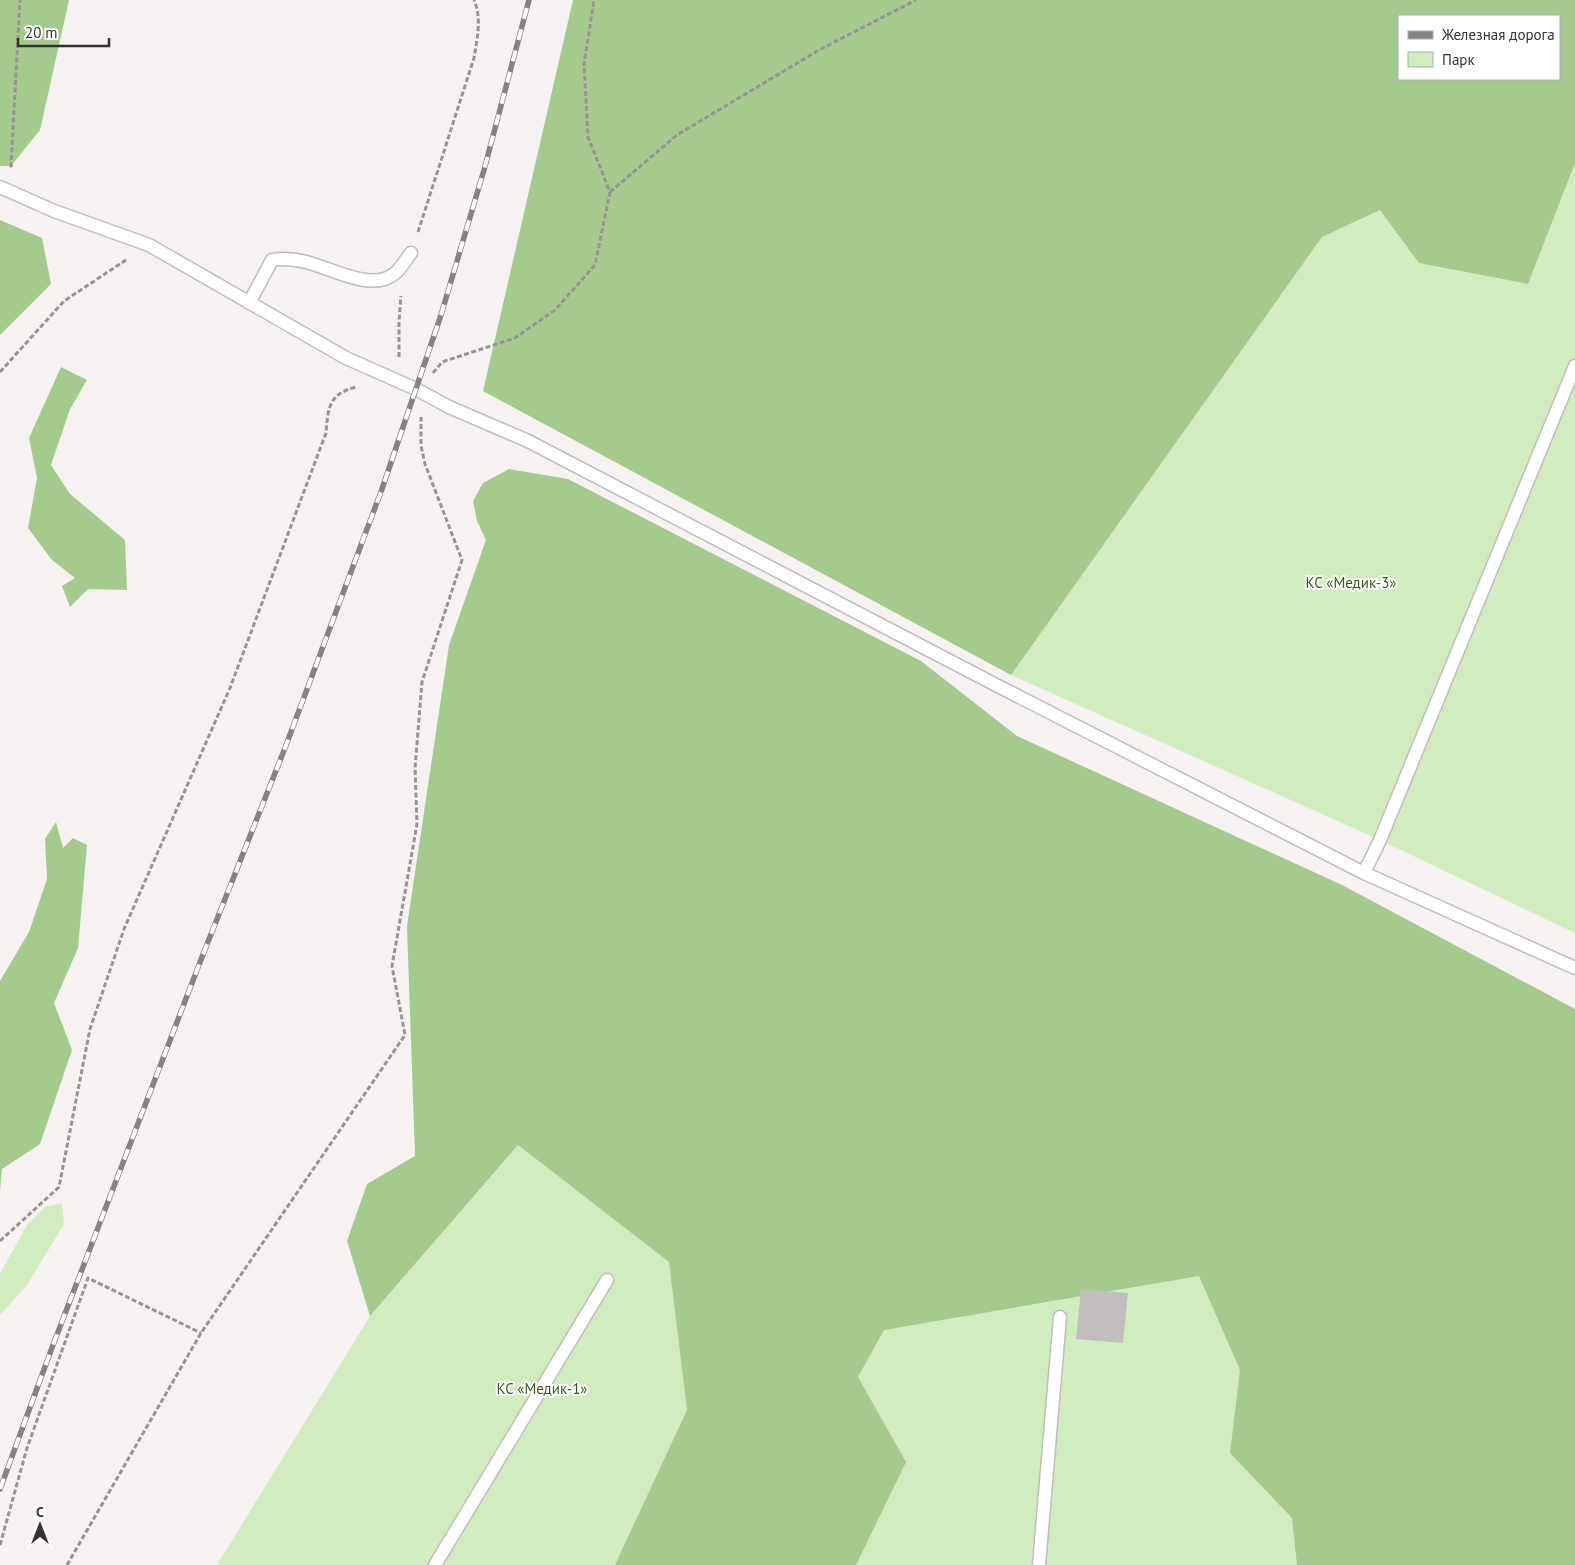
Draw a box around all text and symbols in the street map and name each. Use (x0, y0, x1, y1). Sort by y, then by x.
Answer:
scale bar (18, 15, 109, 47)
legend (1398, 15, 1560, 80)
text: 20 m (25, 23, 58, 42)
text: Железная дорога (1441, 25, 1555, 44)
text: Парк (1442, 50, 1475, 69)
park label: КС «Медик-3» (1305, 573, 1397, 592)
park label: КС «Медик-1» (496, 1379, 588, 1398)
north arrow (15, 1500, 65, 1550)
text: С (36, 1503, 44, 1521)

